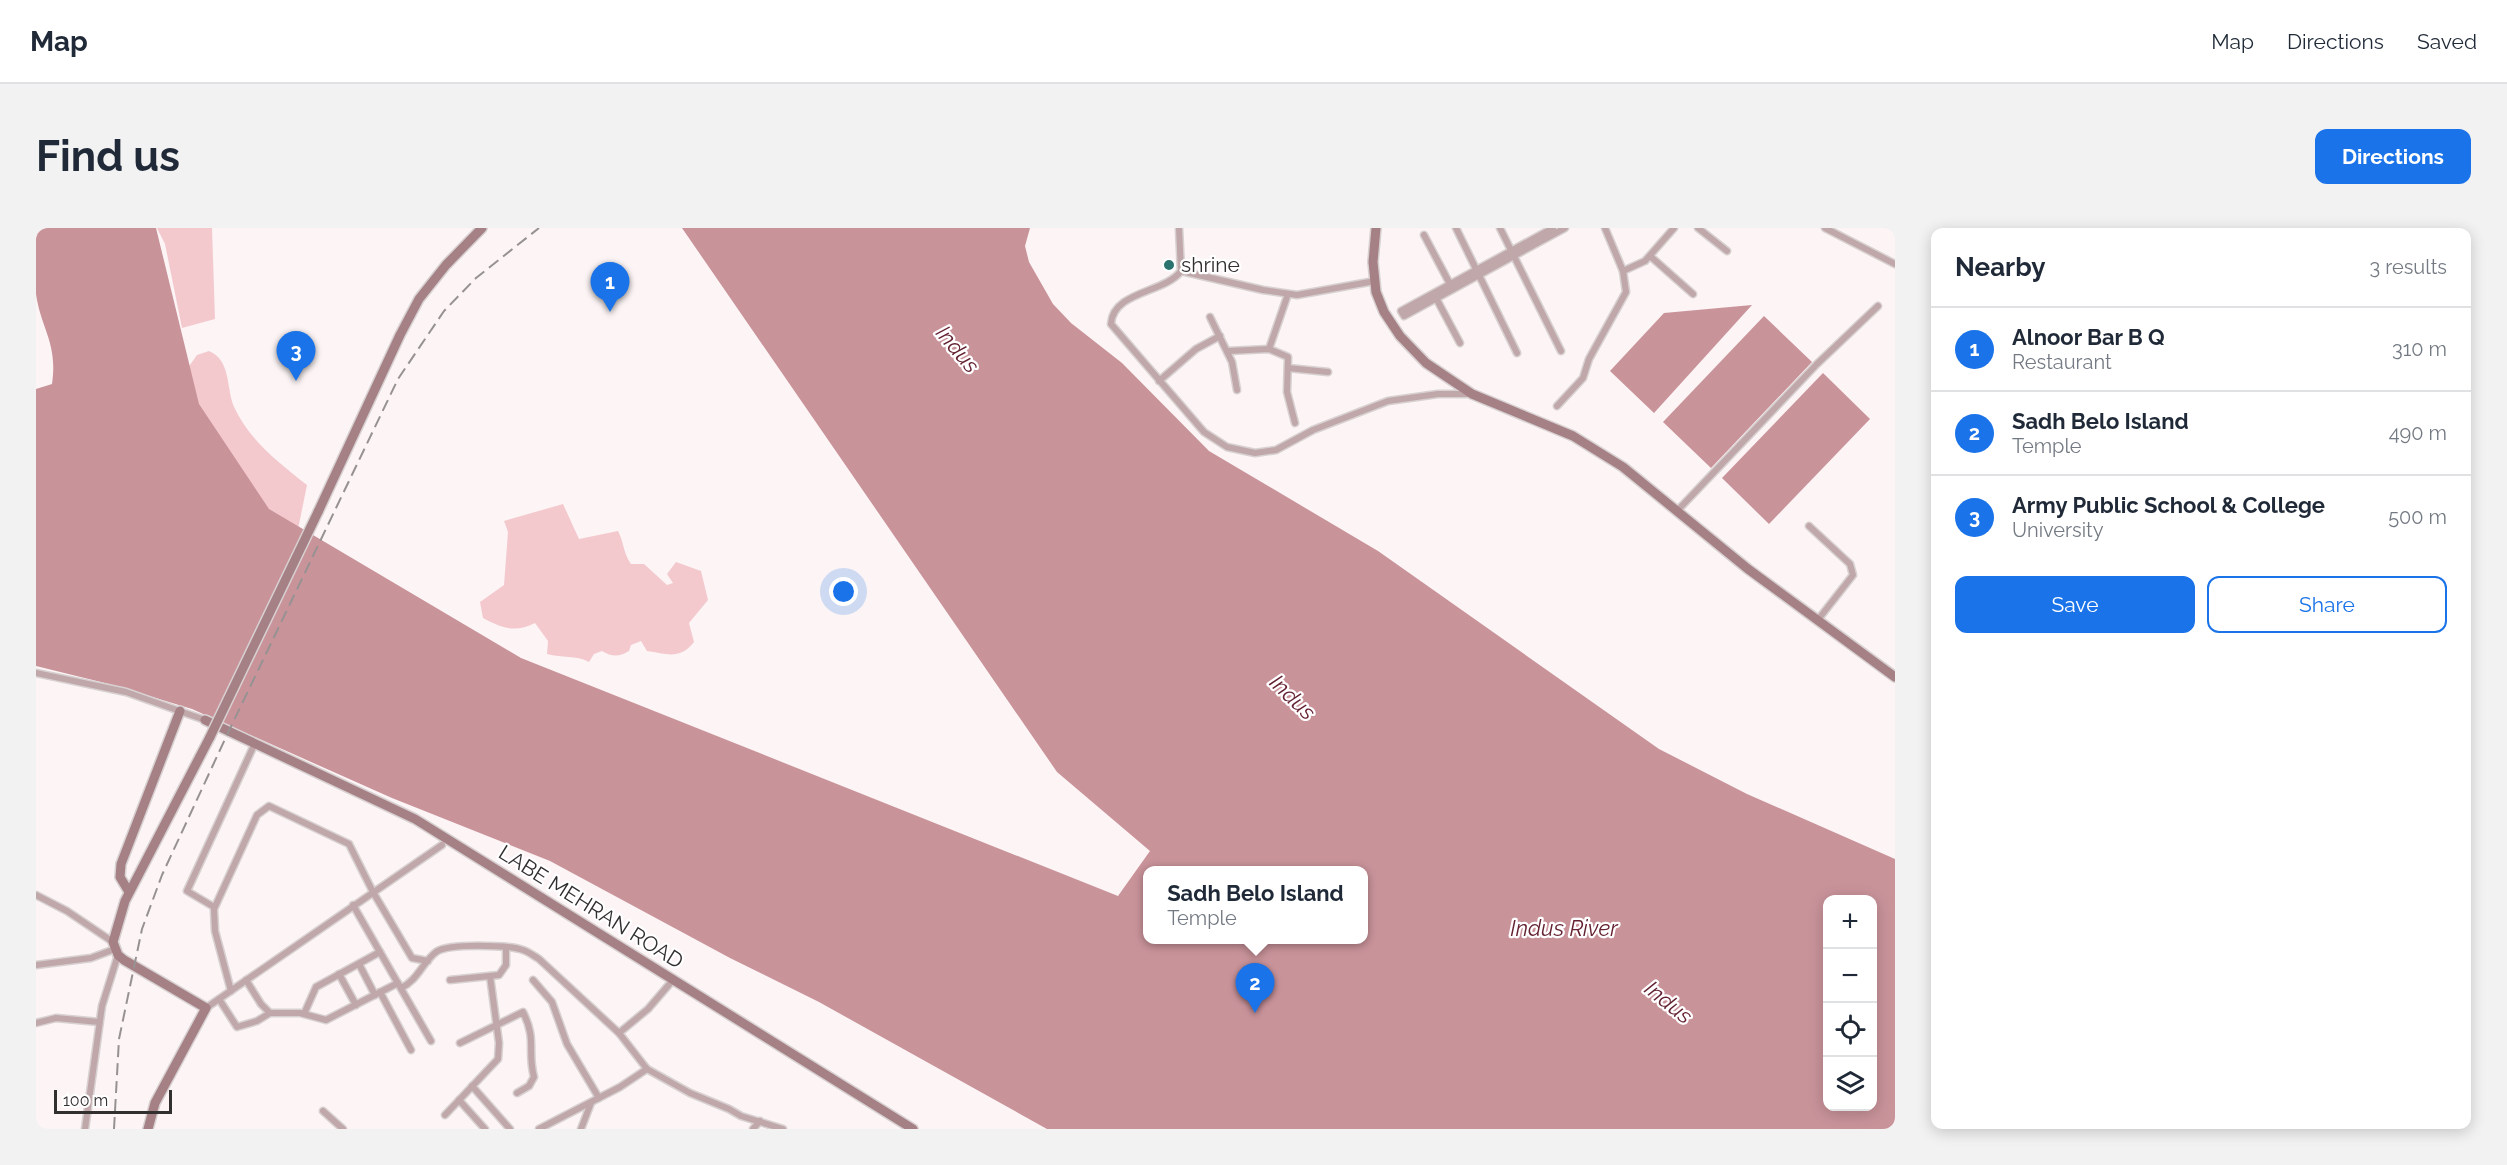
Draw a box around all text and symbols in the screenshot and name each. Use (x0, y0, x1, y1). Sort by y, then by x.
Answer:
text: Map (30, 25, 88, 58)
text: Map (2211, 29, 2254, 54)
text: Directions (2287, 29, 2384, 54)
text: Saved (2417, 29, 2477, 54)
button: Directions (2315, 129, 2471, 184)
text: Find us (36, 132, 180, 181)
place label: shrine (1181, 252, 1240, 277)
text: Nearby (1955, 252, 2045, 282)
text: 3 results (2369, 255, 2447, 279)
marker: shrine (1162, 258, 1176, 272)
pin: 1 (590, 262, 630, 312)
water label: Indus (931, 320, 985, 378)
text: Alnoor Bar B Q (2012, 324, 2165, 350)
pin: 3 (276, 332, 316, 381)
text: 1 (1970, 337, 1979, 361)
text: 310 m (2392, 337, 2447, 361)
text: Restaurant (2012, 350, 2112, 374)
text: Sadh Belo Island (2012, 408, 2189, 434)
text: 2 (1969, 421, 1980, 445)
text: 490 m (2389, 421, 2447, 445)
text: Temple (2012, 434, 2082, 458)
text: Army Public School & College (2012, 492, 2325, 518)
text: 3 (1969, 505, 1980, 529)
text: 500 m (2388, 505, 2447, 529)
text: University (2012, 518, 2104, 542)
button: Save (1955, 576, 2195, 633)
button: Share (2207, 576, 2447, 633)
your location (829, 577, 858, 606)
water label: Indus (1265, 669, 1321, 725)
street label: LABE MEHRAN ROAD (494, 840, 688, 974)
popup (1143, 866, 1368, 944)
text: Sadh Belo Island (1167, 880, 1344, 906)
map controls (1823, 895, 1877, 1111)
button: + (1823, 895, 1877, 949)
text: Temple (1167, 906, 1237, 930)
water label: Indus River (1510, 915, 1619, 941)
button: − (1823, 949, 1877, 1003)
pin: 2 (1236, 964, 1274, 1013)
water label: Indus (1640, 975, 1698, 1029)
button: locate (1823, 1003, 1877, 1057)
button: layers (1823, 1057, 1877, 1111)
scale bar (54, 1087, 172, 1114)
text: 100 m (63, 1091, 108, 1110)

